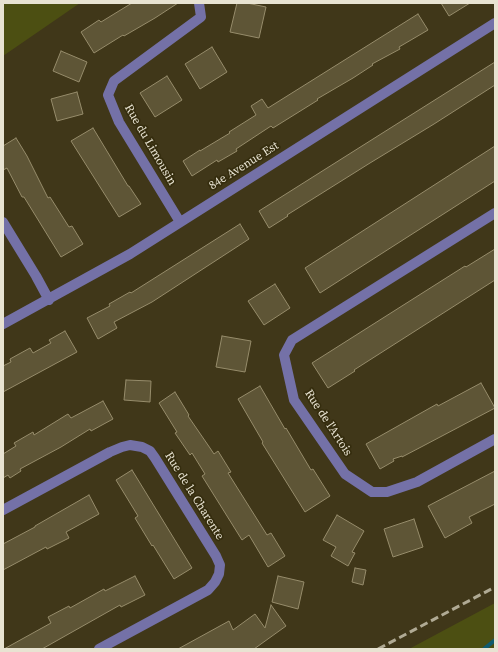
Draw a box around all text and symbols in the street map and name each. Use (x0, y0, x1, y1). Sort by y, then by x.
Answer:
street label: Rue du Limousin (121, 102, 179, 188)
street label: 84e Avenue Est (206, 139, 282, 193)
street label: Rue de l'Artois (301, 387, 355, 459)
street label: Rue de la Charente (161, 449, 227, 543)

